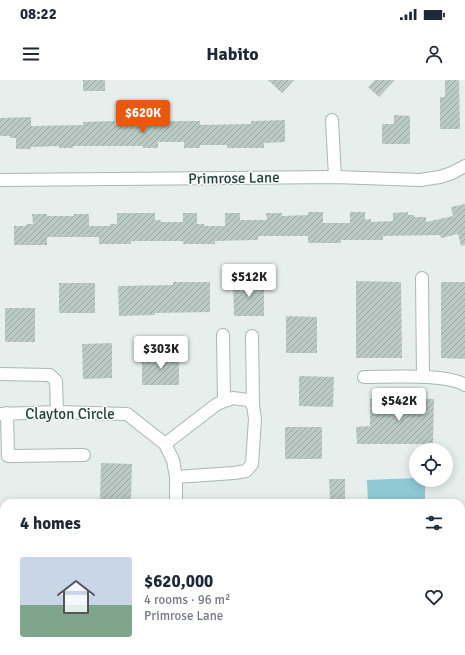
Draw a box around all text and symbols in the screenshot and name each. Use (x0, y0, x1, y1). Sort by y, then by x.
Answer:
text: 08:22 (20, 5, 57, 23)
icon: menu (20, 43, 42, 65)
text: Habito (206, 43, 259, 65)
icon: person (423, 43, 445, 65)
pin: $620K (115, 100, 171, 134)
text: $620K (125, 105, 161, 121)
street label: Primrose Lane (188, 168, 280, 188)
pin: $512K (221, 264, 277, 298)
text: $512K (231, 269, 267, 285)
pin: $303K (133, 336, 189, 370)
text: $303K (143, 341, 179, 357)
pin: $542K (371, 388, 427, 422)
text: $542K (381, 393, 417, 409)
street label: Clayton Circle (25, 405, 115, 423)
map controls (409, 443, 453, 487)
button: locate (409, 443, 453, 487)
icon: filters (423, 512, 445, 534)
text: 4 homes (20, 513, 81, 534)
text: $620,000 (144, 571, 213, 592)
icon: home (52, 573, 100, 621)
icon: heart (423, 586, 445, 608)
text: 4 rooms · 96 m² (144, 592, 230, 608)
text: Primrose Lane (144, 608, 223, 624)

